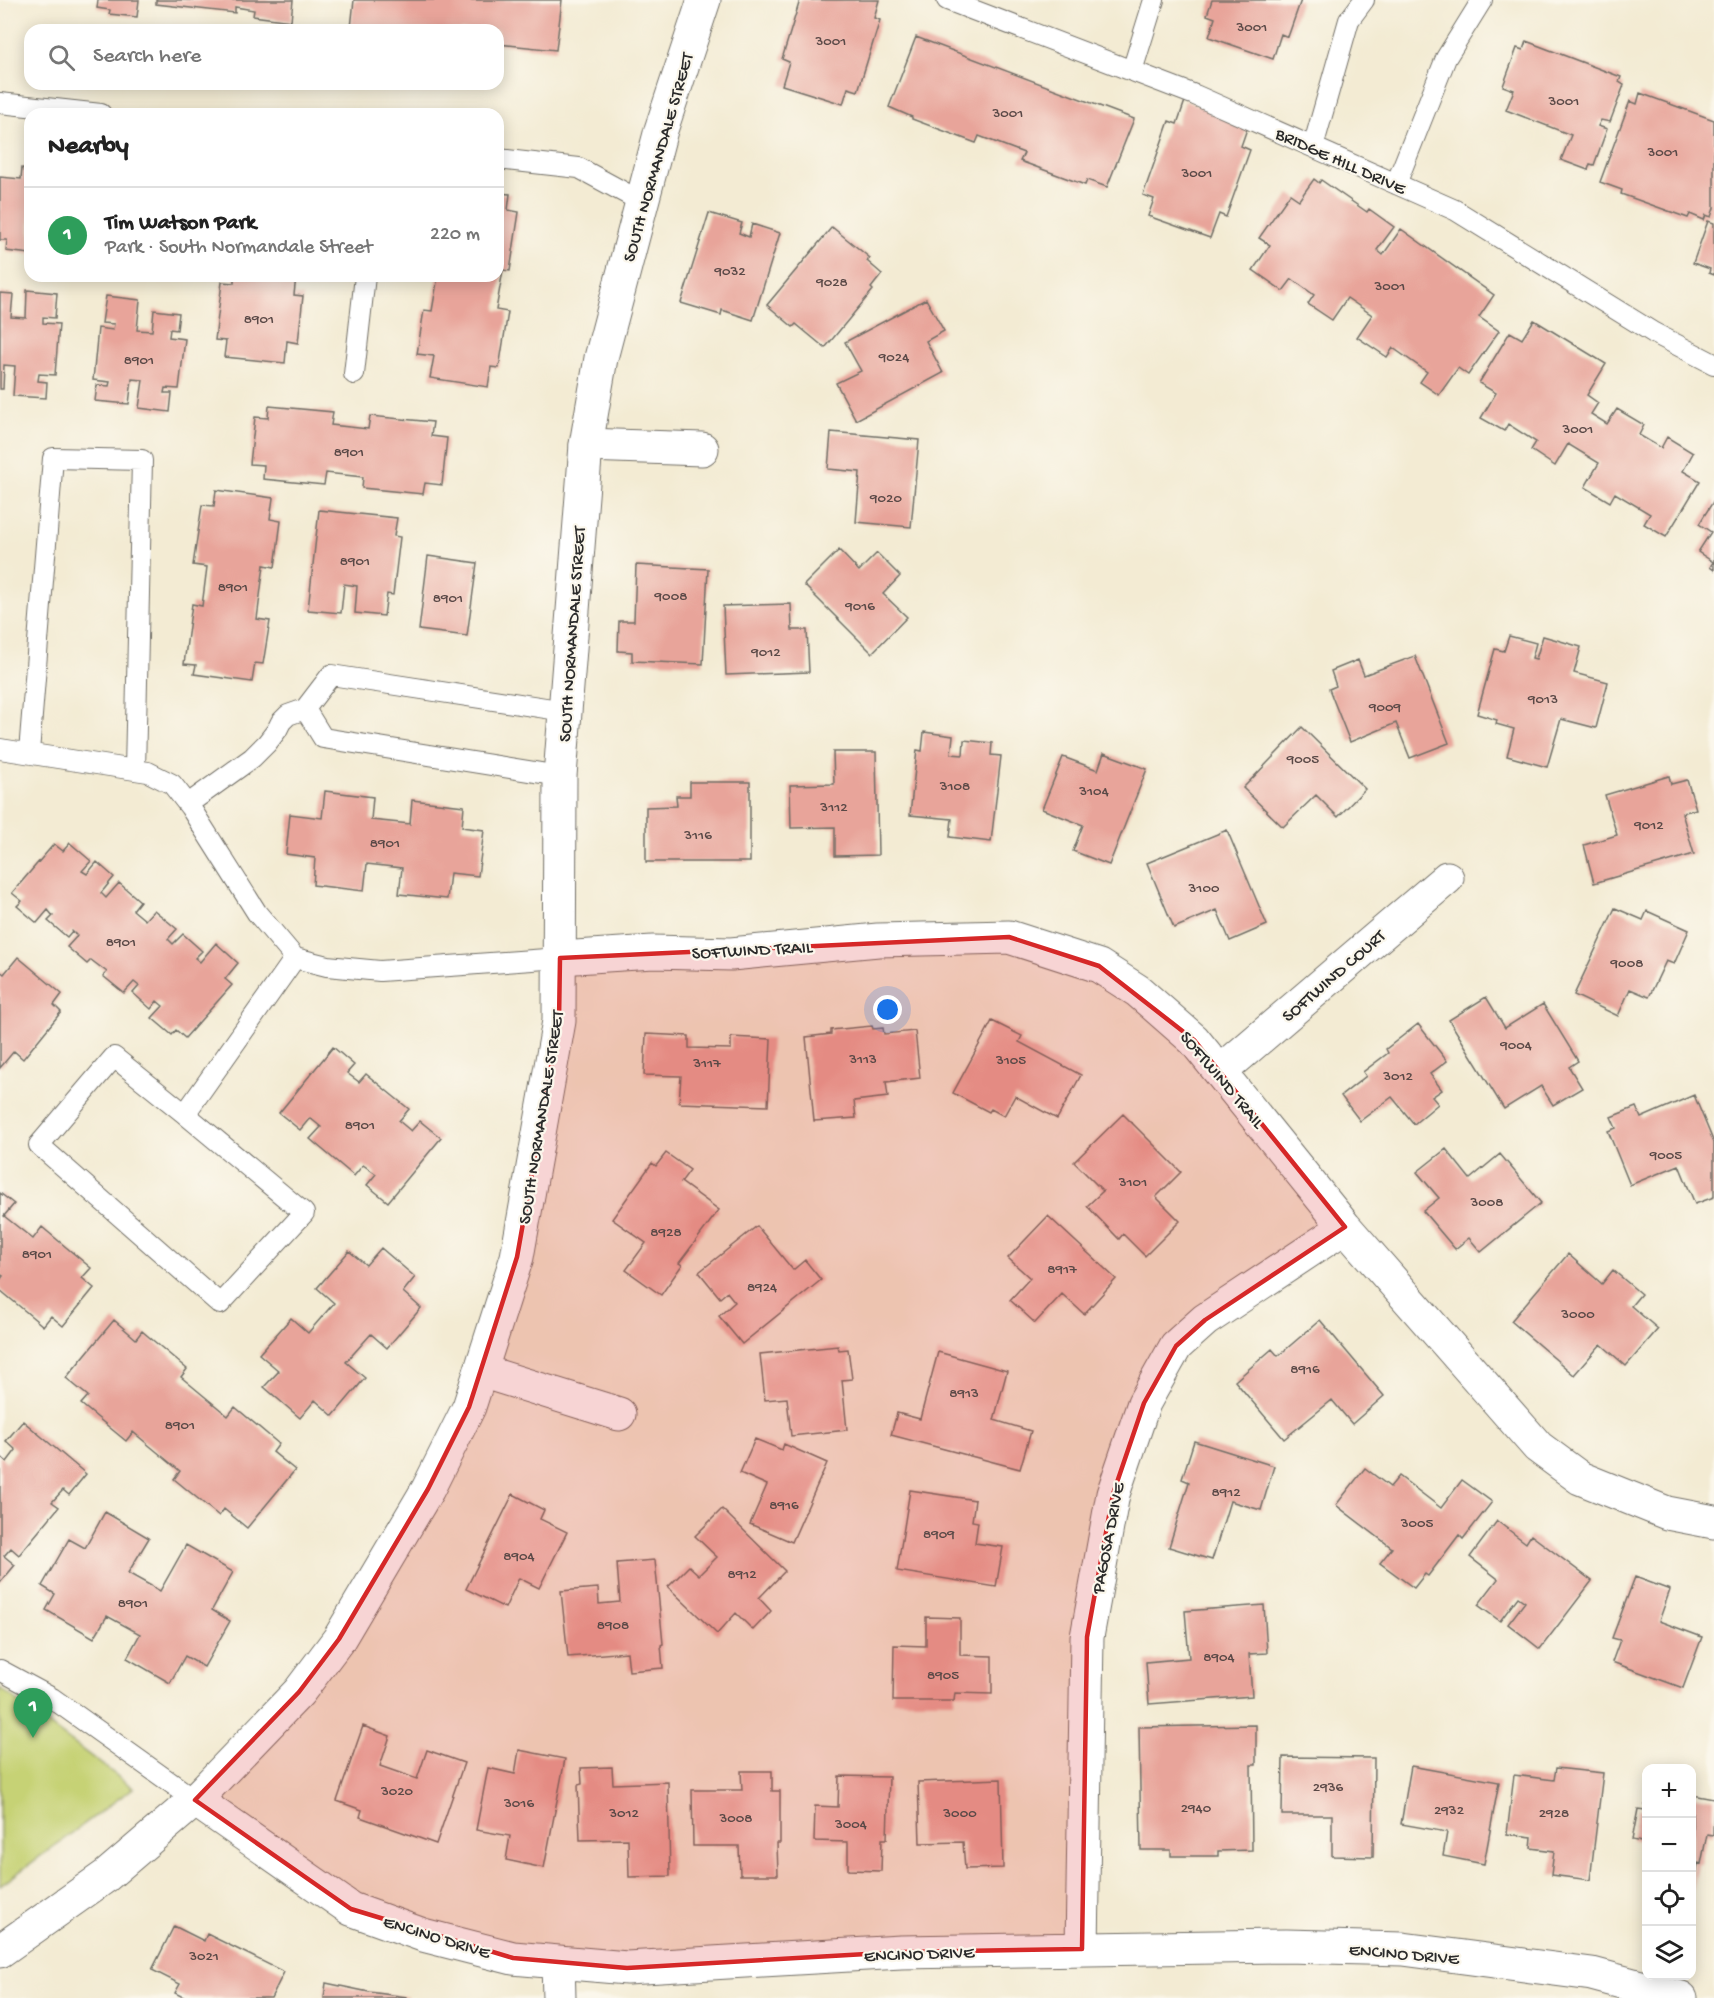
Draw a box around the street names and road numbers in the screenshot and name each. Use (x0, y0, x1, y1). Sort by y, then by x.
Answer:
street label: SOUTH NORMANDALE STREET (619, 50, 700, 265)
street label: BRIDGE HILL DRIVE (1271, 124, 1409, 201)
street label: SOUTH NORMANDALE STREET (555, 524, 592, 743)
street label: SOFTWIND COURT (1279, 926, 1391, 1027)
street label: SOFTWIND TRAIL (691, 938, 814, 965)
street label: SOUTH NORMANDALE STREET (515, 1008, 570, 1226)
street label: SOFTWIND TRAIL (1174, 1028, 1269, 1135)
street label: PAGOSA DRIVE (1088, 1480, 1131, 1597)
street label: ENCINO DRIVE (380, 1912, 493, 1965)
street label: ENCINO DRIVE (1348, 1940, 1461, 1971)
street label: ENCINO DRIVE (863, 1943, 976, 1968)

